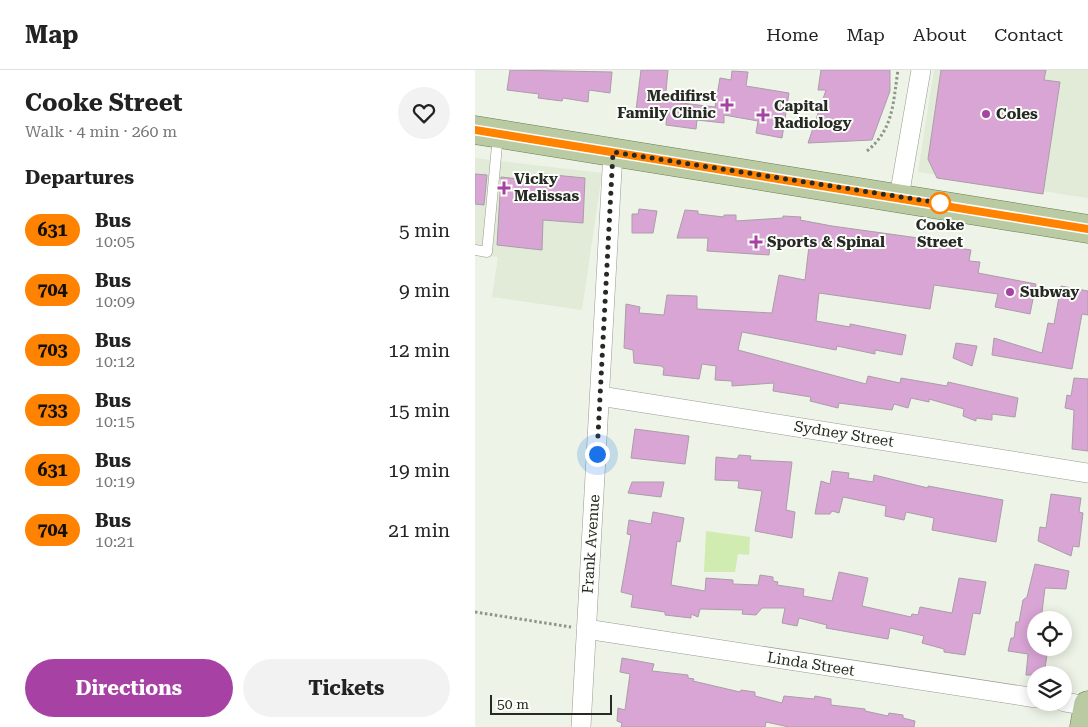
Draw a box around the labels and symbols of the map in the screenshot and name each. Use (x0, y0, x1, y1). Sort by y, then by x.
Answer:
place label: Medifirst Family Clinic (617, 87, 716, 122)
place label: Capital Radiology (774, 97, 852, 132)
marker: Medifirst Family Clinic (720, 98, 734, 112)
place label: Coles (996, 105, 1038, 123)
marker: Capital Radiology (756, 108, 770, 122)
marker: Coles (980, 108, 992, 120)
place label: Vicky Melissas (514, 170, 579, 205)
marker: Vicky Melissas (498, 182, 510, 194)
marker: Cooke Street (929, 192, 951, 214)
place label: Cooke Street (916, 216, 964, 251)
place label: Sports & Spinal (767, 233, 885, 251)
marker: Sports & Spinal (749, 235, 763, 249)
place label: Subway (1020, 283, 1079, 301)
marker: Subway (1004, 286, 1016, 298)
street label: Sydney Street (793, 417, 896, 451)
your location (585, 442, 610, 467)
street label: Frank Avenue (579, 494, 603, 594)
street label: Linda Street (766, 648, 856, 680)
scale bar (490, 692, 613, 715)

